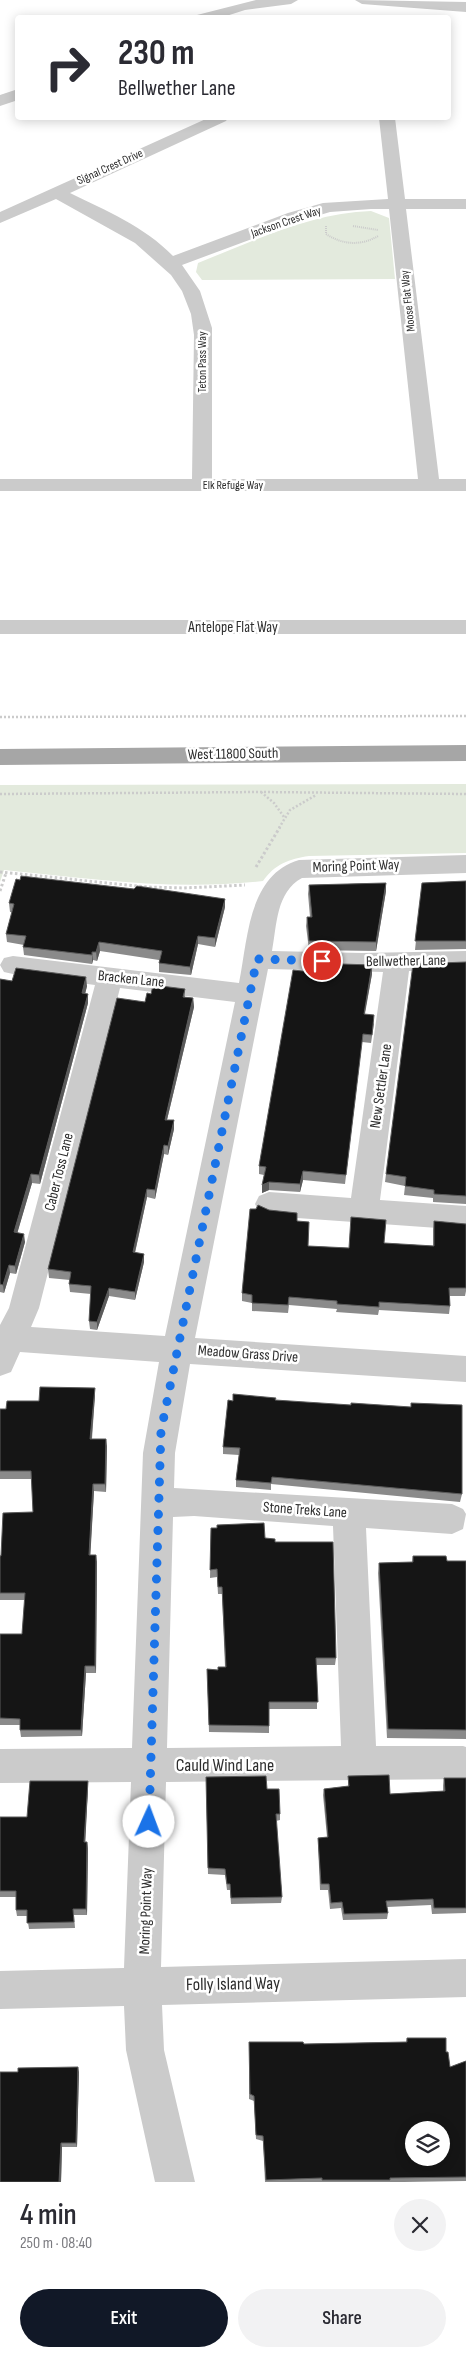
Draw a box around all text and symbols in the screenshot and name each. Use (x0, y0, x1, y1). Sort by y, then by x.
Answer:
text: 230 m (118, 32, 194, 75)
icon: right (35, 35, 100, 100)
text: Bellwether Lane (118, 75, 236, 102)
street label: Signal Crest Drive (75, 146, 146, 188)
street label: Jackson Crest Way (248, 203, 323, 241)
street label: Moose Flat Way (397, 269, 419, 332)
street label: Teton Pass Way (195, 331, 210, 393)
street label: Elk Refuge Way (203, 478, 264, 493)
street label: Antelope Flat Way (187, 618, 278, 637)
street label: West 11800 South (188, 744, 278, 764)
street label: Moring Point Way (312, 855, 400, 877)
pin (301, 940, 343, 982)
icon: arrive (308, 947, 336, 975)
street label: Bellwether Lane (366, 951, 446, 971)
street label: Bracken Lane (97, 966, 165, 992)
street label: New Settler Lane (366, 1042, 396, 1130)
street label: Caber Toss Lane (40, 1131, 78, 1213)
street label: Meadow Grass Drive (197, 1341, 299, 1367)
street label: Stone Treks Lane (262, 1498, 348, 1522)
street label: Cauld Wind Lane (176, 1755, 274, 1776)
position arrow (122, 1795, 174, 1847)
street label: Moring Point Way (135, 1867, 157, 1955)
street label: Folly Island Way (186, 1973, 280, 1995)
map controls (405, 2121, 450, 2166)
button: layers (405, 2121, 450, 2166)
text: 4 min (20, 2197, 77, 2233)
button: close (394, 2199, 446, 2251)
text: 250 m · 08:40 (20, 2234, 92, 2253)
button: Exit (20, 2289, 228, 2347)
button: Share (238, 2289, 446, 2347)

